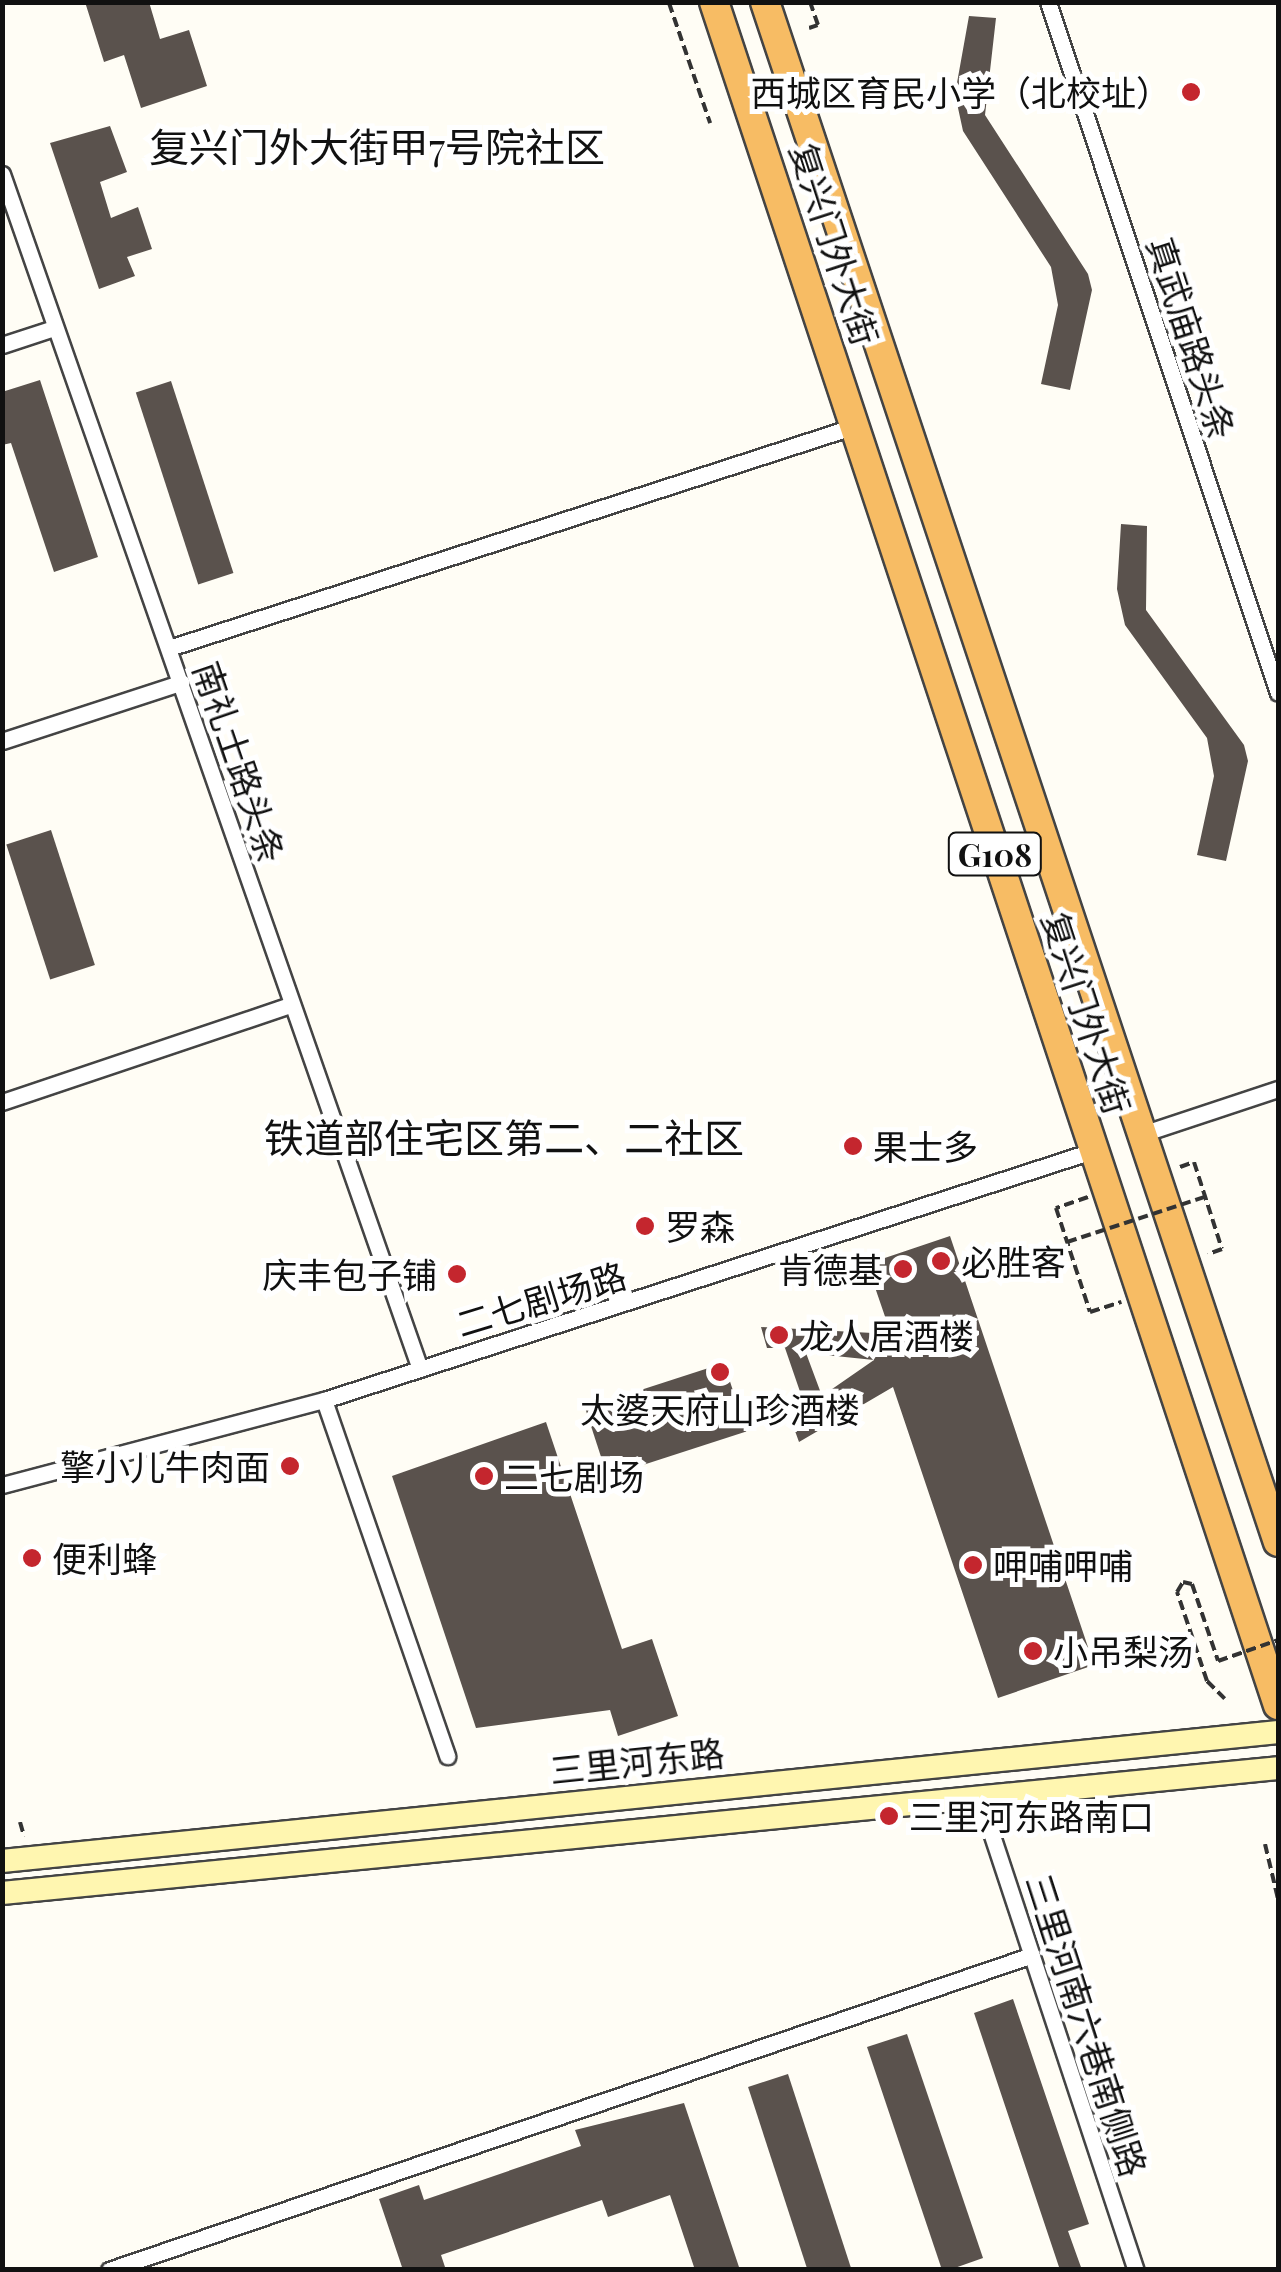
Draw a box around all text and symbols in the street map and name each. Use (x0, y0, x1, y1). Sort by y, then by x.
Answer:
place label: 西城区育民小学（北校址） (751, 71, 1171, 113)
marker: 西城区育民小学（北校址） (1180, 81, 1202, 103)
district label: 复兴门外大街甲7号院社区 (149, 122, 605, 170)
street label: 复兴门外大街 (783, 138, 887, 350)
street label: 真武庙路头条 (1140, 232, 1244, 444)
street label: 南礼士路头条 (186, 656, 294, 868)
road number: G108 (948, 827, 1042, 881)
street label: 复兴门外大街 (1035, 907, 1139, 1119)
district label: 铁道部住宅区第二、二社区 (264, 1113, 744, 1161)
place label: 果士多 (873, 1125, 978, 1167)
marker: 果士多 (842, 1135, 864, 1157)
place label: 罗森 (665, 1205, 735, 1247)
marker: 罗森 (634, 1215, 656, 1237)
place label: 必胜客 (961, 1240, 1066, 1282)
place label: 肯德基 (778, 1248, 883, 1290)
marker: 必胜客 (930, 1250, 952, 1272)
place label: 庆丰包子铺 (262, 1253, 437, 1295)
street label: 二七剧场路 (451, 1253, 631, 1345)
marker: 肯德基 (892, 1258, 914, 1280)
marker: 庆丰包子铺 (446, 1263, 468, 1285)
place label: 龙人居酒楼 (799, 1314, 974, 1356)
marker: 龙人居酒楼 (768, 1324, 790, 1346)
marker: 太婆天府山珍酒楼 (709, 1361, 731, 1383)
place label: 太婆天府山珍酒楼 (580, 1388, 860, 1430)
place label: 擎小儿牛肉面 (60, 1445, 270, 1487)
marker: 擎小儿牛肉面 (279, 1455, 301, 1477)
place label: 二七剧场 (504, 1455, 644, 1497)
marker: 二七剧场 (473, 1465, 495, 1487)
place label: 便利蜂 (52, 1537, 157, 1579)
place label: 呷哺呷哺 (993, 1544, 1133, 1586)
marker: 便利蜂 (21, 1547, 43, 1569)
marker: 呷哺呷哺 (962, 1554, 984, 1576)
place label: 小吊梨汤 (1053, 1630, 1193, 1672)
marker: 小吊梨汤 (1022, 1640, 1044, 1662)
street label: 三里河东路 (548, 1731, 726, 1791)
place label: 三里河东路南口 (909, 1795, 1154, 1837)
marker: 三里河东路南口 (878, 1805, 900, 1827)
street label: 三里河南六巷南侧路 (1018, 1869, 1156, 2181)

